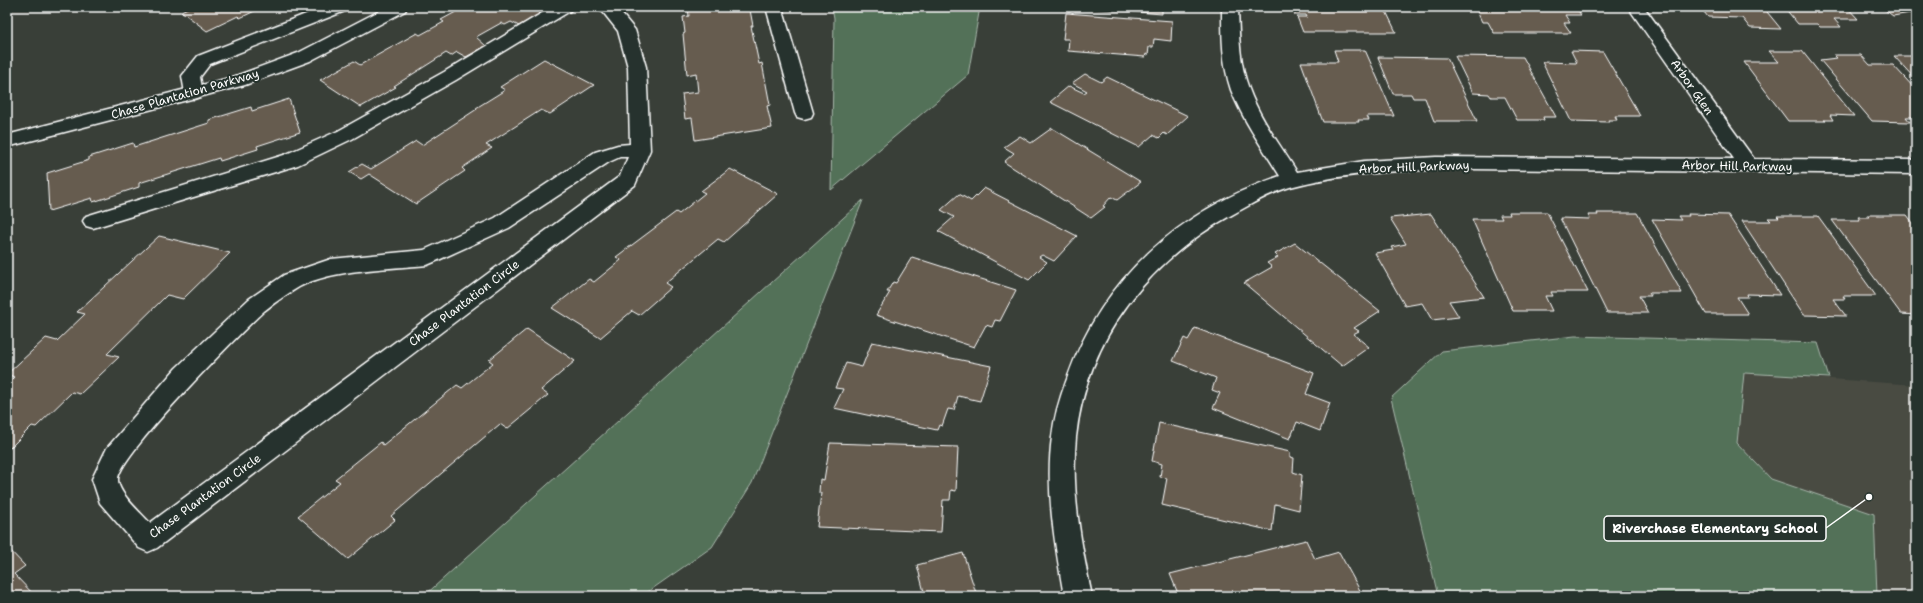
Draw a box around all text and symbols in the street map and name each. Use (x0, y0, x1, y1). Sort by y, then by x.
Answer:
street label: Arbor Glen (1667, 56, 1717, 118)
street label: Chase Plantation Parkway (109, 65, 261, 123)
street label: Arbor Hill Parkway (1358, 157, 1470, 177)
street label: Arbor Hill Parkway (1681, 157, 1793, 175)
street label: Chase Plantation Circle (405, 256, 523, 350)
street label: Chase Plantation Circle (146, 450, 264, 542)
callout: Riverchase Elementary School (1604, 516, 1826, 541)
text: Riverchase Elementary School (1612, 520, 1818, 537)

